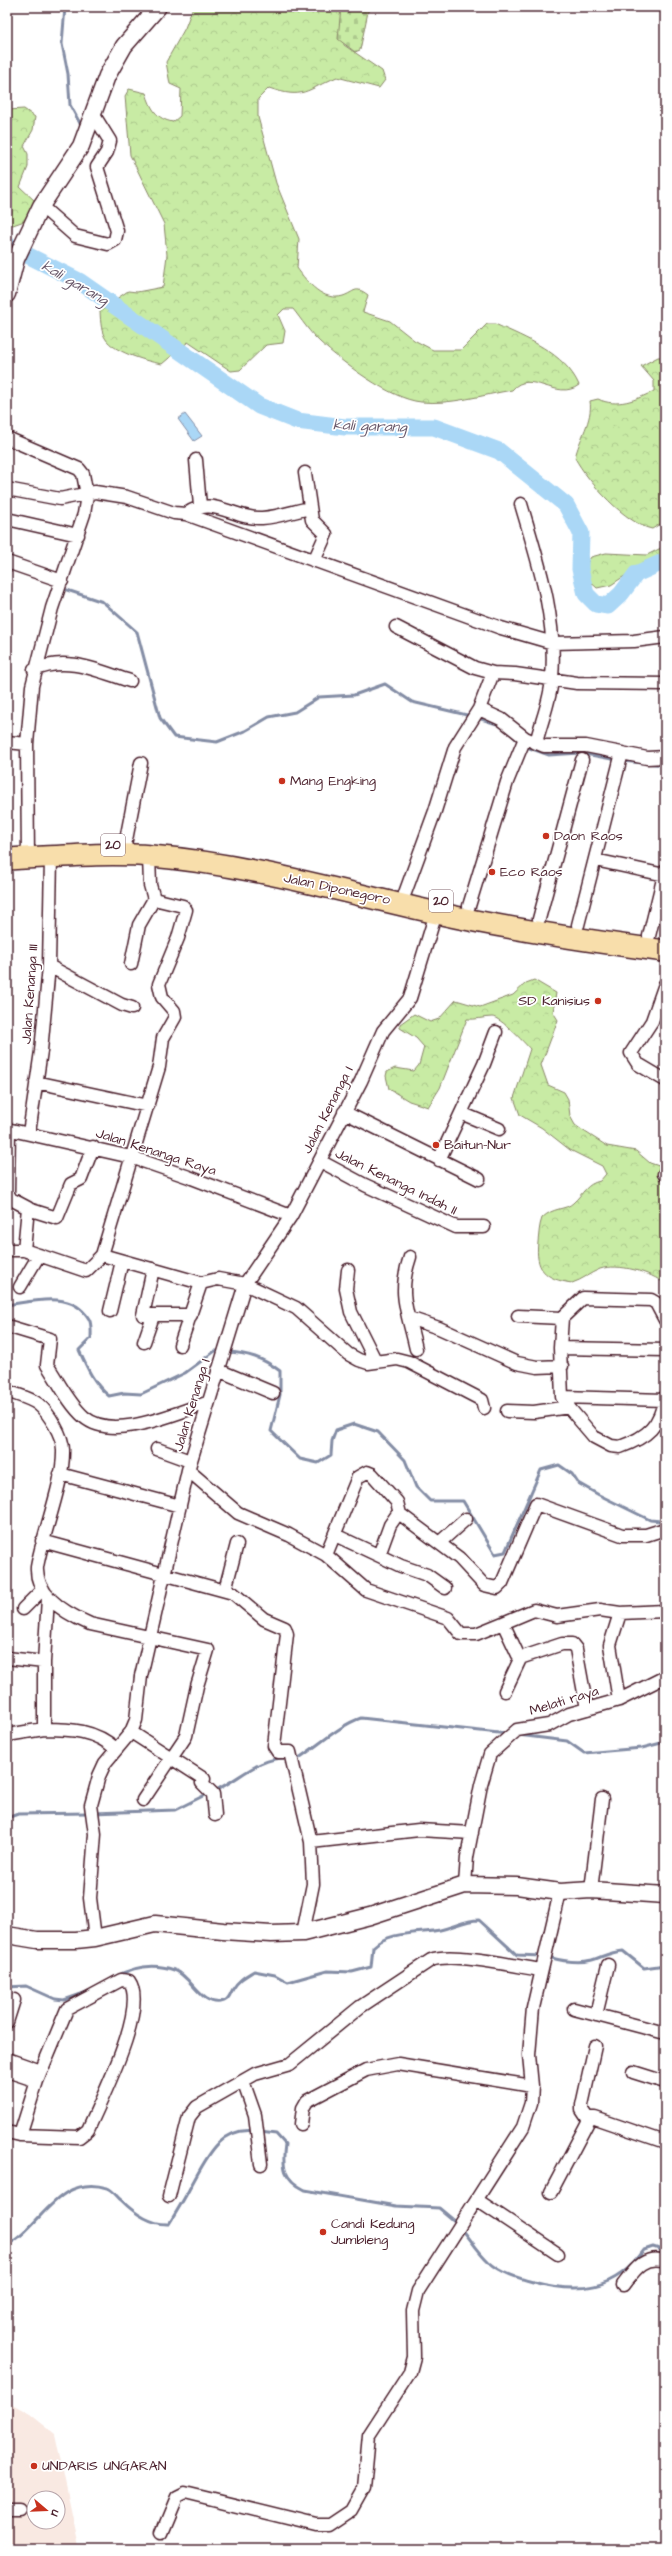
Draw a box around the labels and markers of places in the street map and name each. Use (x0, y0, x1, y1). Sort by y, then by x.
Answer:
place label: Mang Engking (290, 771, 376, 791)
marker: Mang Engking (277, 776, 287, 786)
place label: Daon Raos (554, 826, 623, 846)
marker: Daon Raos (541, 831, 551, 841)
place label: Eco Raos (500, 862, 563, 882)
marker: Eco Raos (487, 867, 497, 877)
place label: SD Kanisius (518, 991, 590, 1011)
marker: SD Kanisius (593, 996, 603, 1006)
place label: Baitun-Nur (444, 1135, 511, 1155)
marker: Baitun-Nur (431, 1140, 441, 1150)
place label: Candi Kedung Jumbleng (331, 2214, 415, 2250)
marker: Candi Kedung Jumbleng (318, 2227, 328, 2237)
place label: UNDARIS UNGARAN (42, 2456, 167, 2476)
marker: UNDARIS UNGARAN (29, 2461, 39, 2471)

